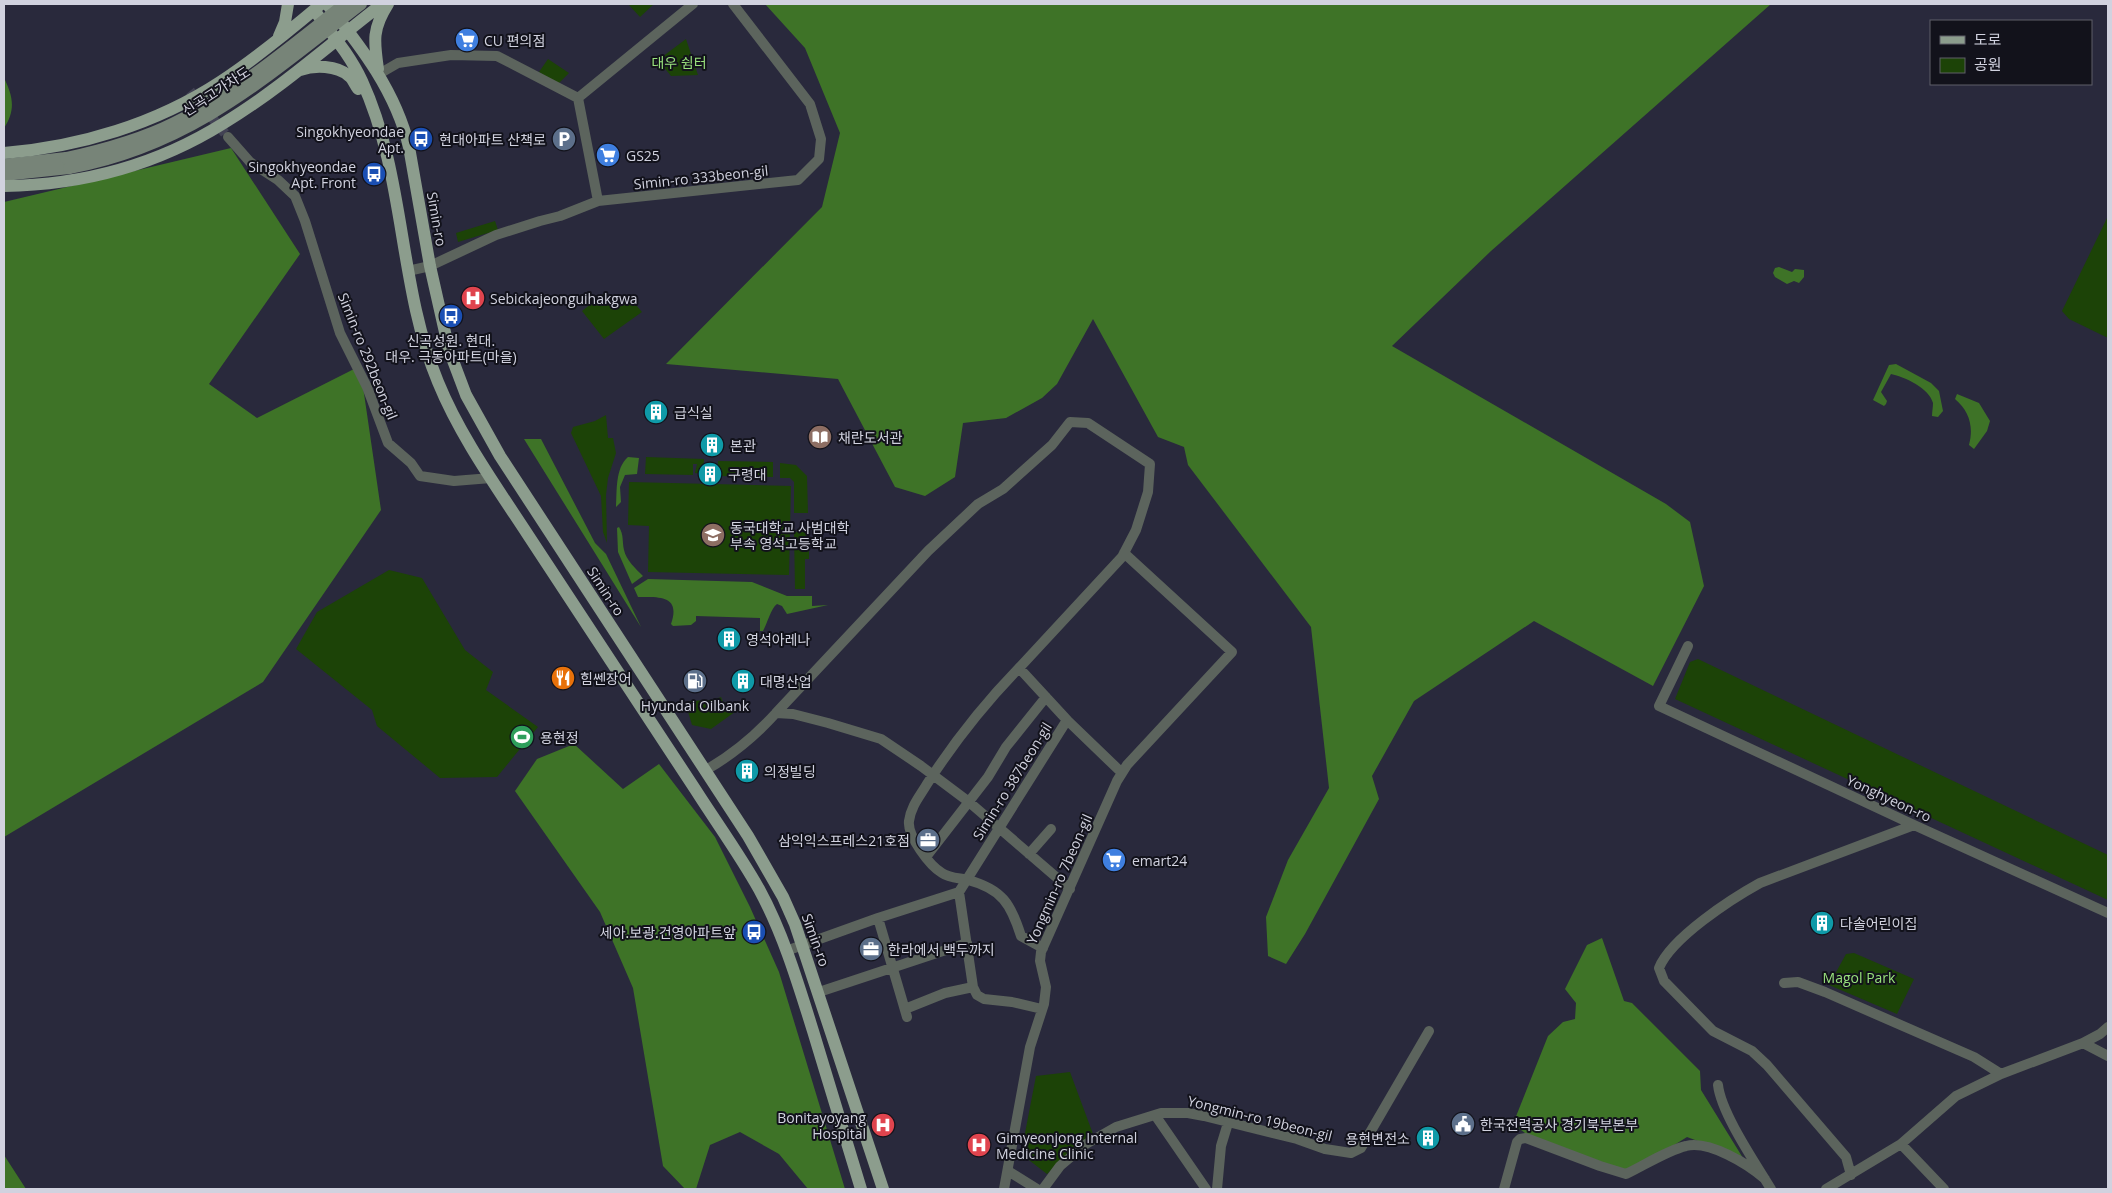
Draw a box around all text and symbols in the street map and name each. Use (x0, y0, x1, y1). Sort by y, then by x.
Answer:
legend (1930, 20, 2092, 85)
supermarket icon: CU 편의점 (454, 27, 480, 53)
text: 도로 (1974, 29, 2002, 49)
place label: CU 편의점 (484, 31, 545, 50)
park label: 대우 쉼터 (651, 53, 707, 72)
text: 공원 (1974, 54, 2002, 74)
street label: 신곡고가차도 (178, 62, 254, 120)
place label: Singokhyeondae Apt. (296, 122, 404, 157)
bus stop icon: Singokhyeondae Apt. (408, 126, 434, 152)
parking icon: 현대아파트 산책로 (551, 126, 577, 152)
place label: 현대아파트 산책로 (439, 130, 546, 149)
supermarket icon: GS25 (595, 142, 621, 168)
place label: GS25 (626, 146, 660, 165)
place label: Singokhyeondae Apt. Front (248, 157, 356, 192)
street label: Simin-ro 333beon-gil (633, 160, 769, 194)
bus stop icon: Singokhyeondae Apt. Front (361, 161, 387, 187)
street label: Simin-ro (423, 190, 451, 248)
hospital icon: Sebickajeonguihakgwa (460, 285, 486, 311)
place label: Sebickajeonguihakgwa (490, 289, 638, 308)
street label: Simin-ro 292beon-gil (334, 290, 402, 422)
bus stop icon: 신곡성원. 현대. 대우. 극동아파트(마을) (438, 303, 464, 329)
place label: 신곡성원. 현대. 대우. 극동아파트(마을) (385, 331, 517, 366)
building icon: 급식실 (643, 399, 669, 425)
place label: 급식실 (674, 403, 713, 422)
library icon: 채란도서관 (807, 424, 833, 450)
place label: 채란도서관 (838, 428, 903, 447)
building icon: 본관 (699, 432, 725, 458)
place label: 본관 (730, 436, 756, 455)
building icon: 구령대 (697, 461, 723, 487)
place label: 구령대 (728, 465, 767, 484)
place label: 동국대학교 사범대학 부속 영석고등학교 (730, 518, 850, 553)
school or university icon: 동국대학교 사범대학 부속 영석고등학교 (700, 522, 726, 548)
street label: Simin-ro (583, 563, 629, 619)
building icon: 영석아레나 (716, 626, 742, 652)
place label: 영석아레나 (746, 630, 811, 649)
restaurant icon: 힘쎈장어 (550, 665, 576, 691)
fuel station icon: Hyundai Oilbank (682, 668, 708, 694)
building icon: 대명산업 (730, 668, 756, 694)
place label: 힘쎈장어 (580, 669, 632, 688)
place label: 대명산업 (760, 672, 812, 691)
place label: Hyundai Oilbank (641, 696, 750, 715)
street label: Simin-ro 387beon-gil (968, 719, 1056, 843)
sports icon: 용현정 (509, 724, 535, 750)
place label: 용현정 (540, 728, 579, 747)
building icon: 의정빌딩 (734, 758, 760, 784)
place label: 의정빌딩 (764, 762, 816, 781)
street label: Yonghyeon-ro (1843, 770, 1935, 826)
street label: Yongmin-ro 7beon-gil (1022, 811, 1096, 947)
office icon: 삼익익스프레스21호점 (915, 827, 941, 853)
place label: 삼익익스프레스21호점 (778, 831, 910, 850)
supermarket icon: emart24 (1101, 847, 1127, 873)
place label: emart24 (1132, 851, 1187, 870)
building icon: 다솔어린이집 (1809, 910, 1835, 936)
street label: Simin-ro (798, 911, 834, 969)
place label: 다솔어린이집 (1840, 914, 1917, 933)
bus stop icon: 세아.보광.건영아파트앞 (741, 919, 767, 945)
place label: 세아.보광.건영아파트앞 (600, 923, 736, 942)
office icon: 한라에서 백두까지 (858, 936, 884, 962)
place label: 한라에서 백두까지 (888, 940, 995, 959)
park label: Magol Park (1823, 968, 1896, 987)
street label: Yongmin-ro 19beon-gil (1186, 1091, 1334, 1145)
place label: Bonitayoyang Hospital (777, 1108, 866, 1143)
public building icon: 한국전력공사 경기북부본부 (1450, 1111, 1476, 1137)
hospital icon: Bonitayoyang Hospital (870, 1112, 896, 1138)
place label: 한국전력공사 경기북부본부 (1480, 1115, 1638, 1134)
building icon: 용현변전소 (1415, 1125, 1441, 1151)
place label: Gimyeonjong Internal Medicine Clinic (996, 1128, 1137, 1163)
place label: 용현변전소 (1346, 1129, 1410, 1148)
hospital icon: Gimyeonjong Internal Medicine Clinic (966, 1132, 992, 1158)

